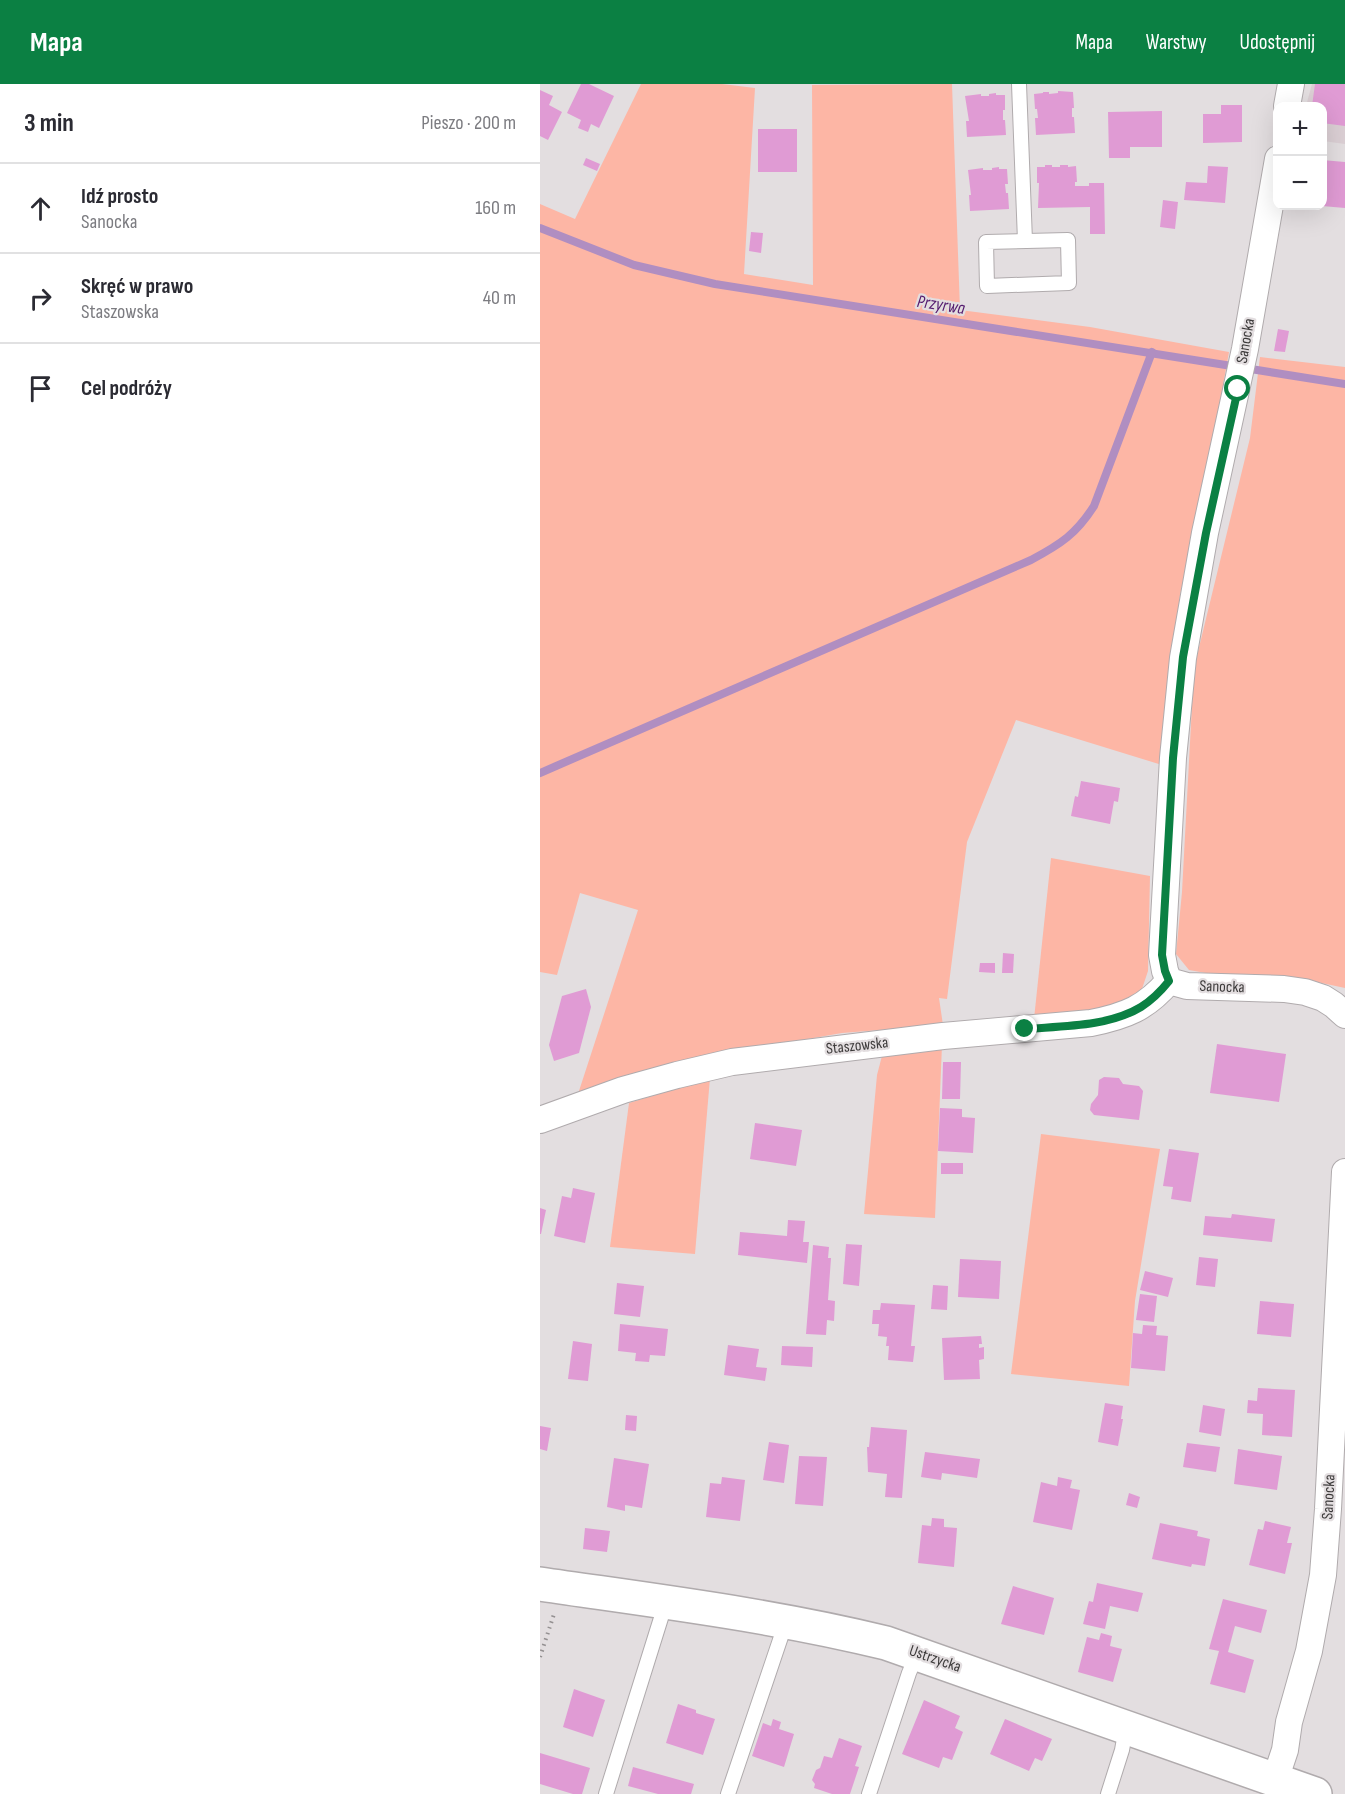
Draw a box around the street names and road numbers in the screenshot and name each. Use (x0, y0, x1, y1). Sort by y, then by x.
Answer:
street label: Sanocka (1233, 317, 1259, 365)
street label: Sanocka (1199, 977, 1245, 997)
street label: Staszowska (825, 1033, 889, 1059)
street label: Sanocka (1318, 1474, 1340, 1520)
street label: Ustrzycka (907, 1641, 963, 1677)

